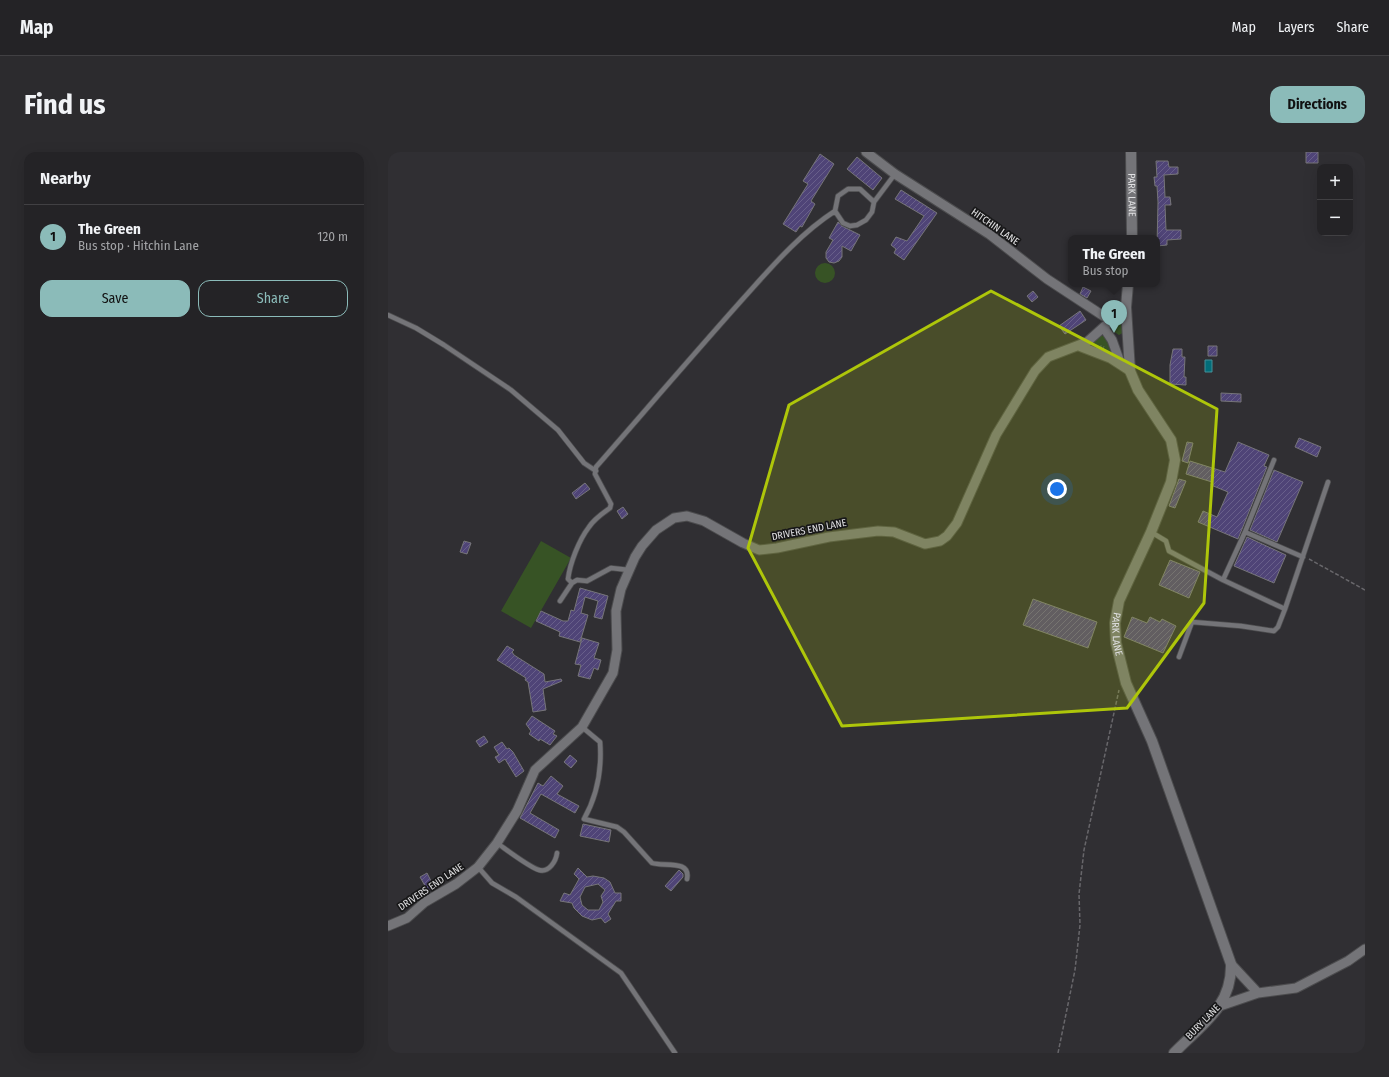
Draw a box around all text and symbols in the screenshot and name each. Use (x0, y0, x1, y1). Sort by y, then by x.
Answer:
text: Map (20, 16, 53, 39)
text: Map (1232, 19, 1256, 36)
text: Layers (1278, 19, 1314, 36)
text: Share (1336, 19, 1369, 36)
button: Directions (1270, 86, 1365, 123)
text: Find us (24, 88, 106, 121)
map controls (1317, 164, 1353, 236)
button: + (1317, 164, 1353, 200)
text: Nearby (40, 168, 91, 189)
street label: PARK LANE (1125, 173, 1138, 217)
button: − (1317, 200, 1353, 236)
street label: HITCHIN LANE (969, 206, 1021, 248)
text: The Green (78, 220, 141, 238)
text: 1 (50, 229, 56, 244)
text: 120 m (317, 229, 348, 244)
popup (1068, 235, 1160, 287)
text: Bus stop · Hitchin Lane (78, 238, 199, 253)
text: The Green (1083, 245, 1145, 263)
text: Bus stop (1083, 263, 1128, 278)
button: Save (40, 280, 190, 317)
button: Share (198, 280, 348, 317)
pin: 1 (1101, 300, 1127, 333)
your location (1047, 479, 1067, 499)
street label: DRIVERS END LANE (771, 517, 848, 543)
street label: PARK LANE (1109, 612, 1125, 657)
street label: DRIVERS END LANE (396, 861, 466, 913)
street label: BURY LANE (1183, 1002, 1223, 1042)

